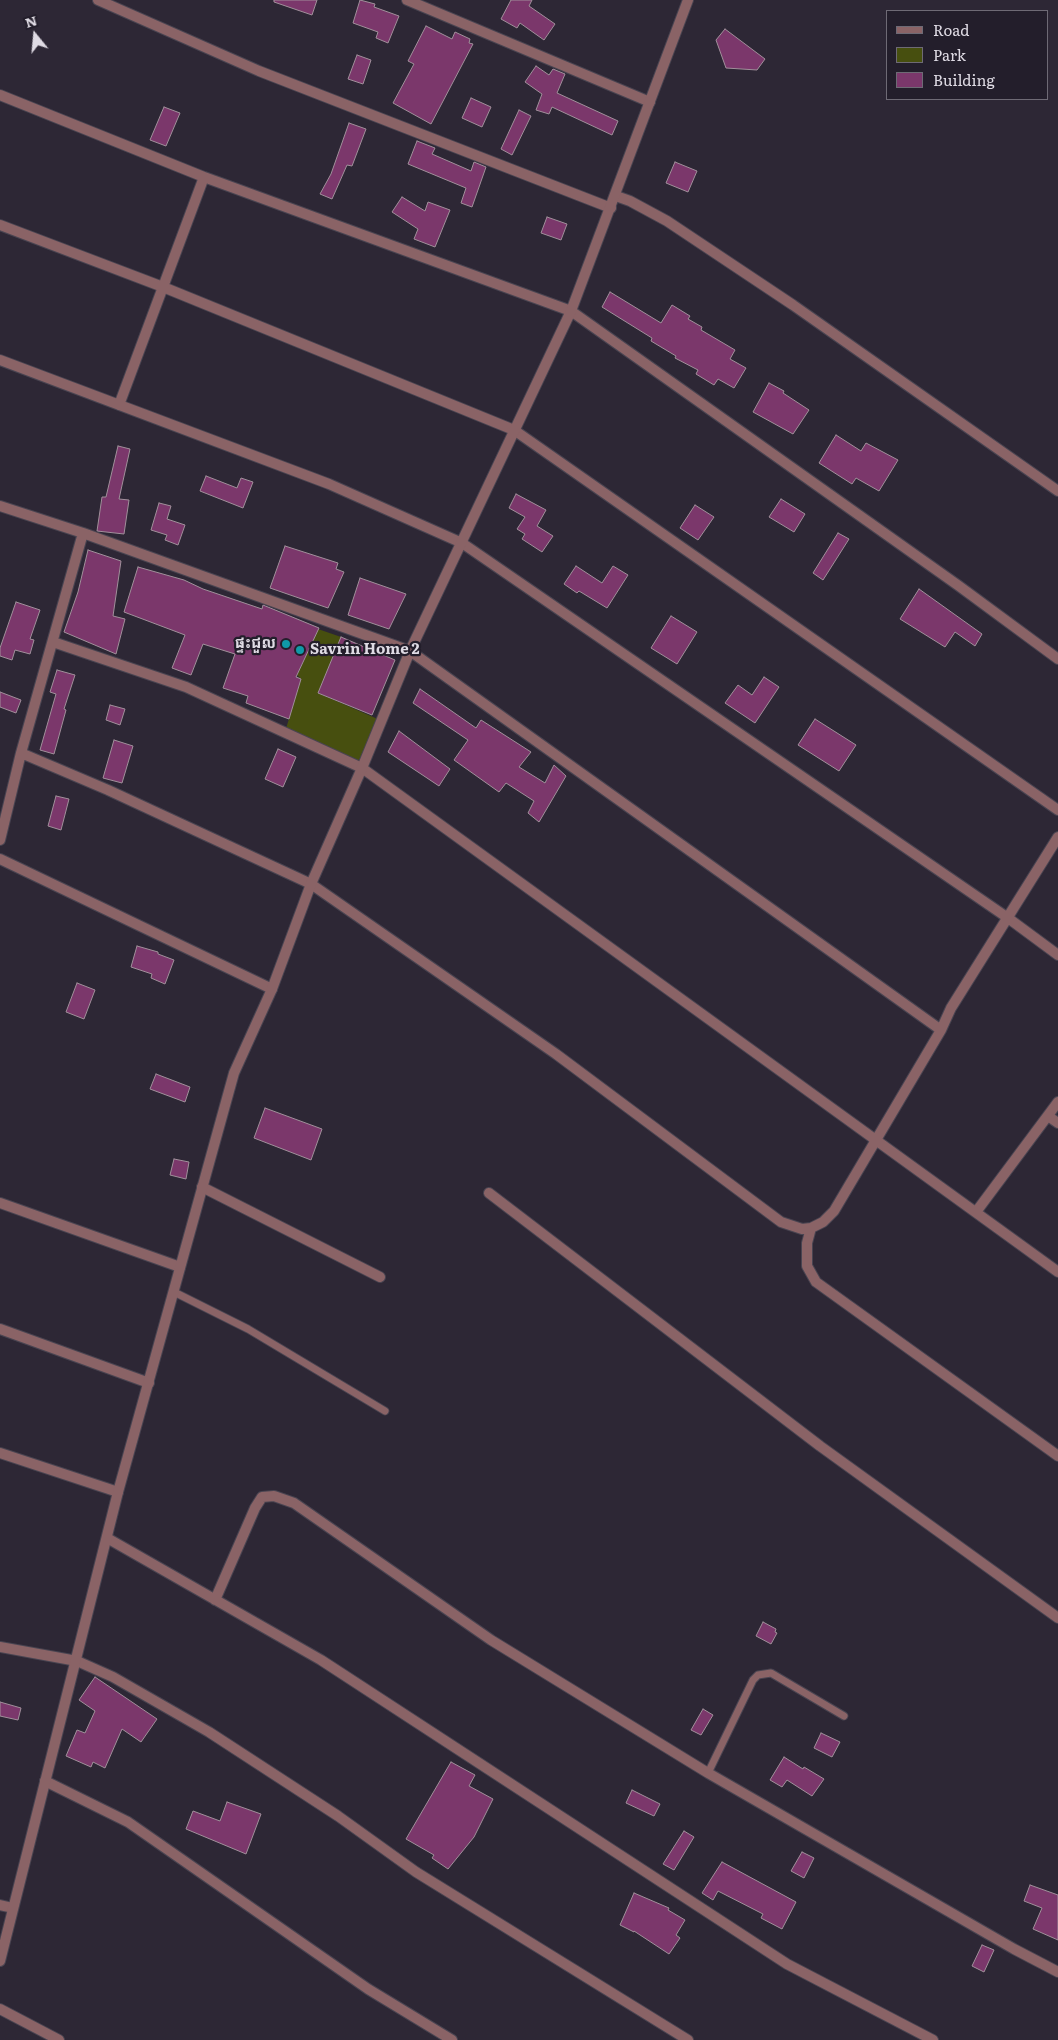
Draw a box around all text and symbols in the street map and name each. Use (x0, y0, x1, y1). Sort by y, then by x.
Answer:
text: N (22, 9, 39, 32)
north arrow (10, 10, 60, 60)
legend (886, 10, 1048, 100)
text: Road (933, 18, 969, 41)
text: Park (933, 43, 966, 66)
text: Building (933, 68, 995, 91)
place label: ផ្ទះជួល (235, 635, 276, 653)
marker: ផ្ទះជួល (280, 638, 292, 650)
place label: Savrin Home 2 (310, 641, 420, 659)
marker: Savrin Home 2 (294, 644, 306, 656)

